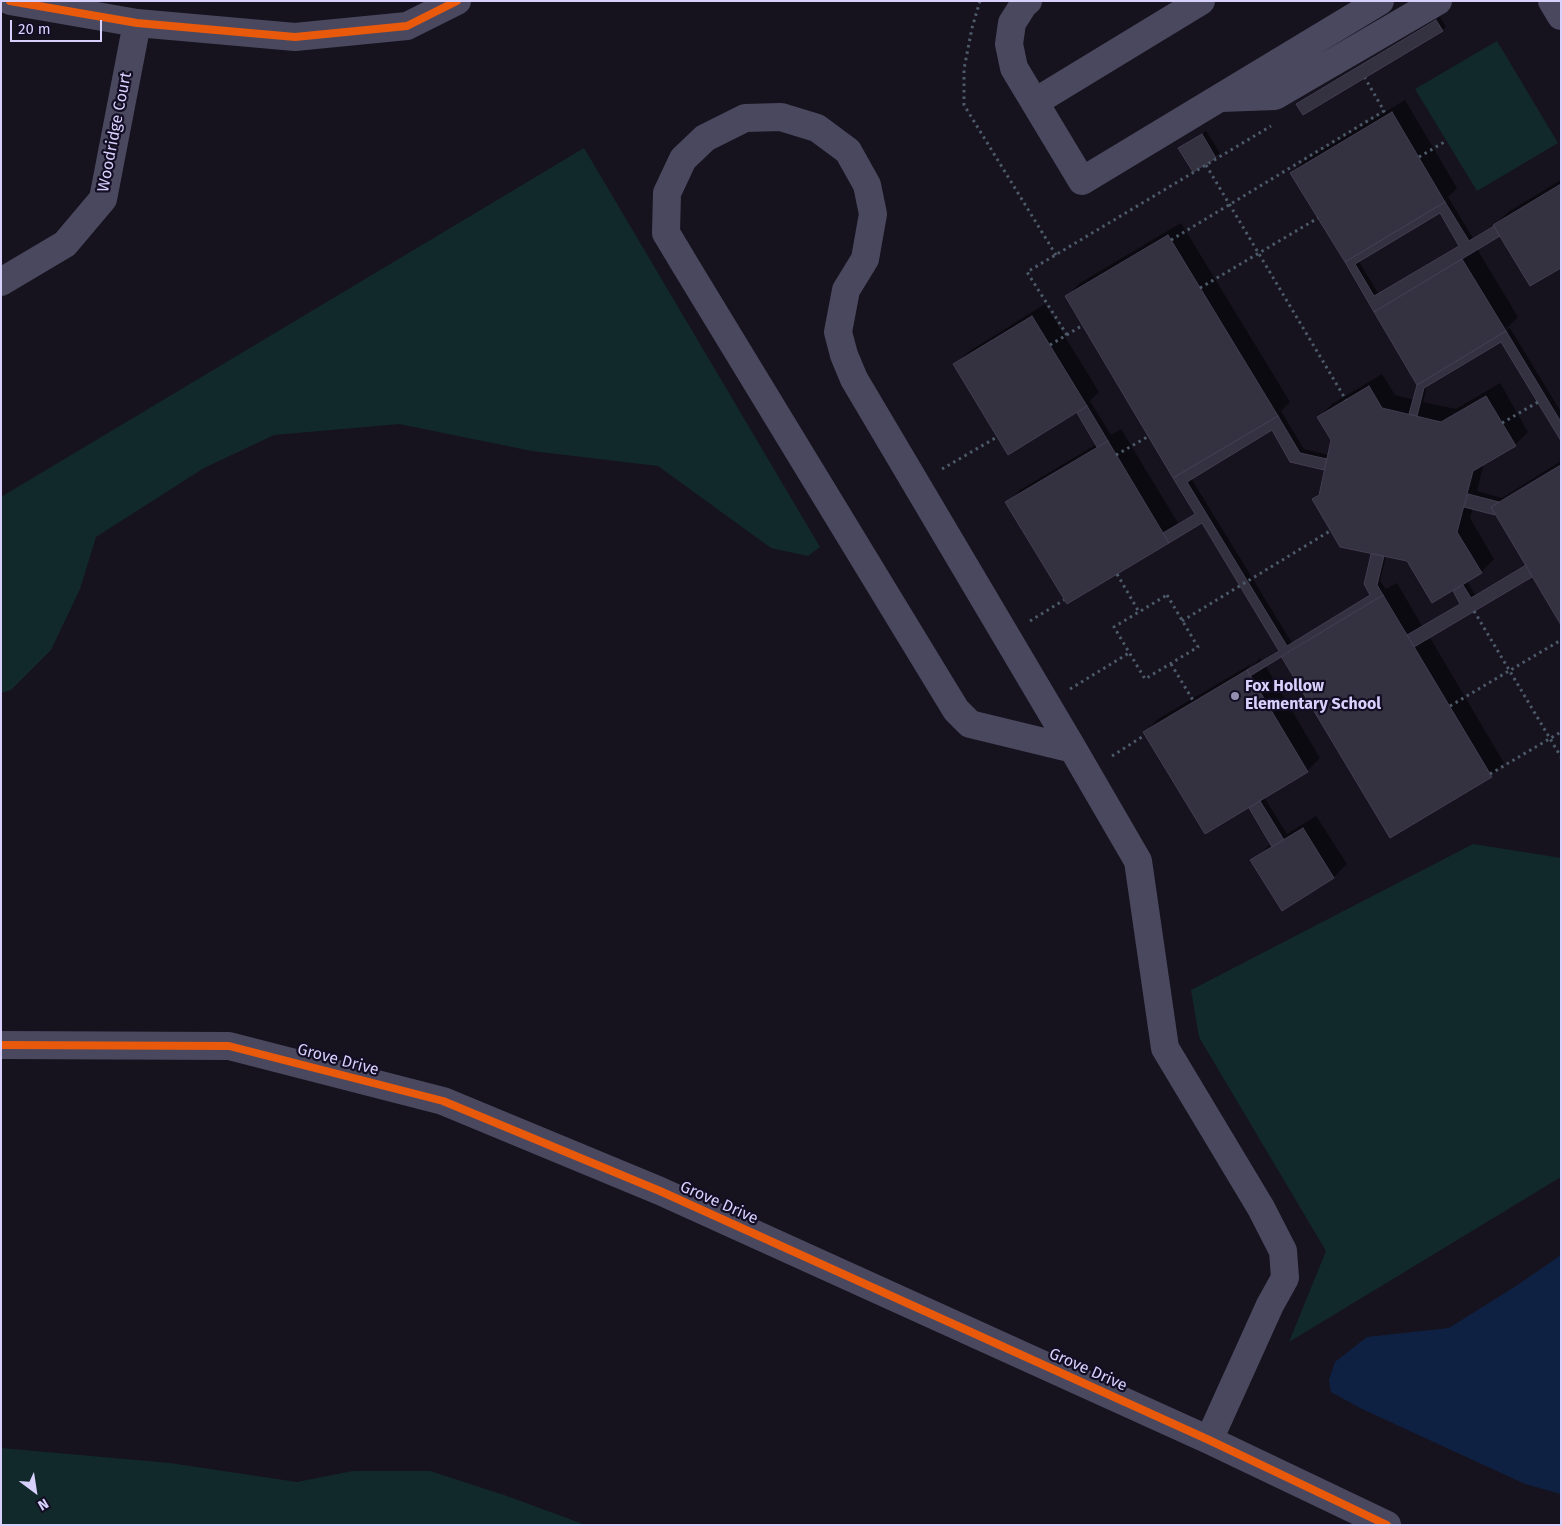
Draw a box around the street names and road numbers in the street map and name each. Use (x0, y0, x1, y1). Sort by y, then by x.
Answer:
street label: Woodridge Court (94, 70, 136, 194)
street label: Grove Drive (295, 1040, 381, 1080)
street label: Grove Drive (677, 1177, 761, 1229)
street label: Grove Drive (1046, 1344, 1130, 1396)

